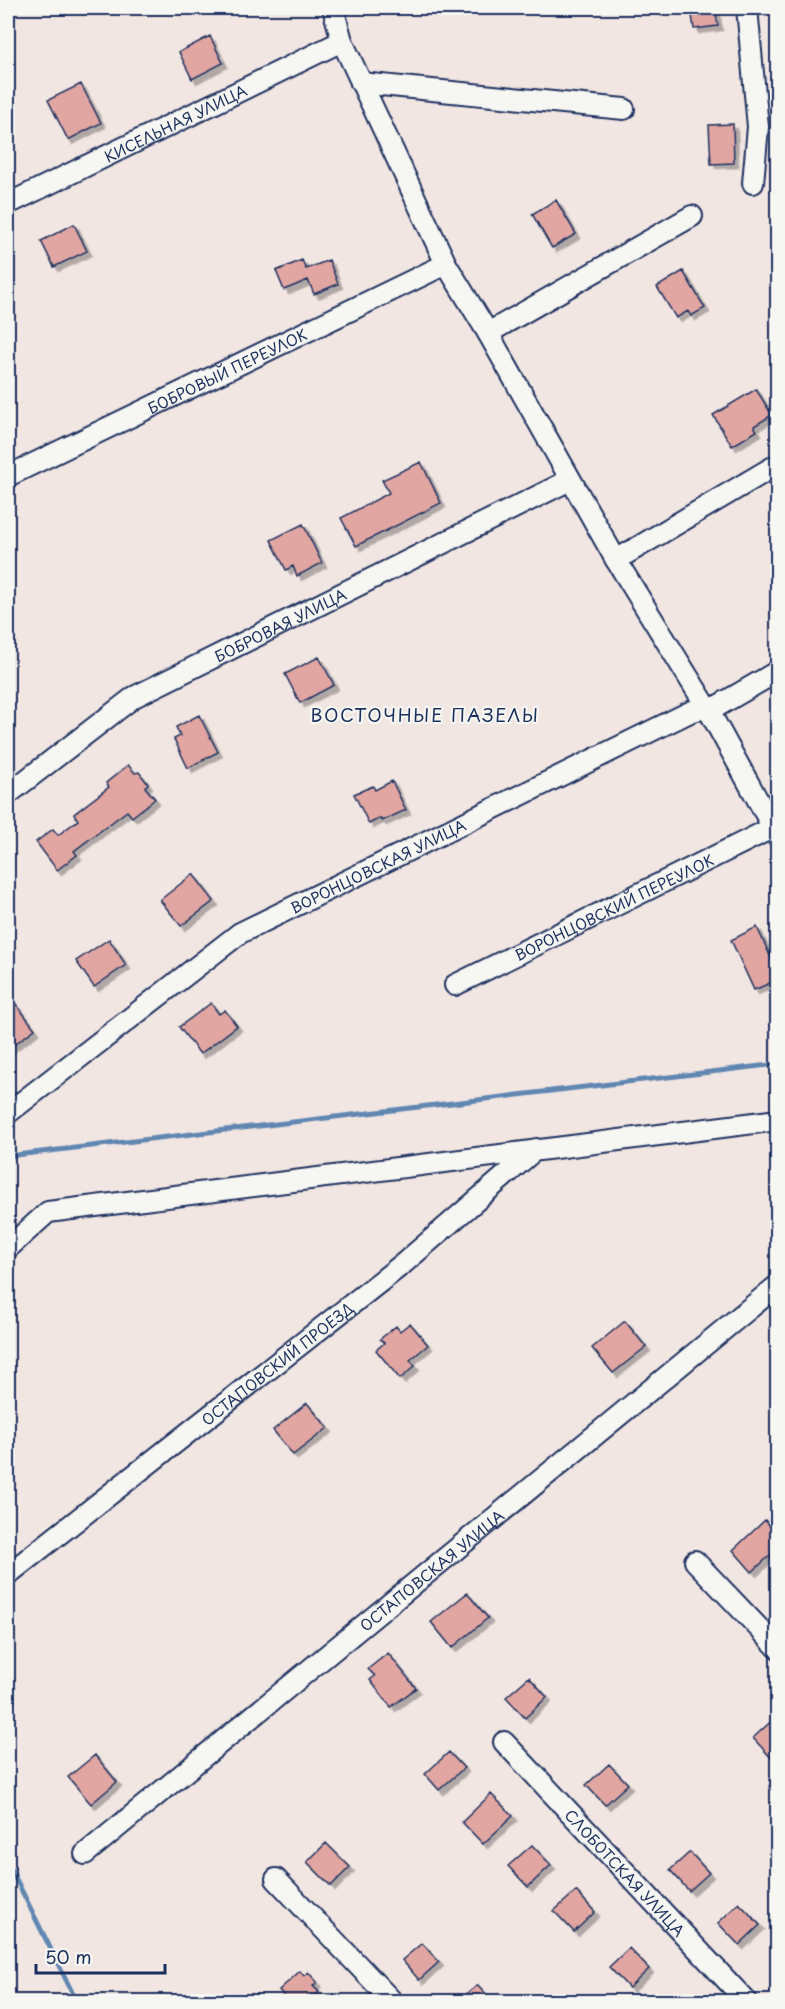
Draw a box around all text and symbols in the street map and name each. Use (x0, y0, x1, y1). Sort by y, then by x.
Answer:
street label: КИСЕЛЬНАЯ УЛИЦА (100, 78, 250, 167)
street label: БОБРОВЫЙ ПЕРЕУЛОК (143, 322, 311, 418)
street label: БОБРОВАЯ УЛИЦА (210, 582, 350, 667)
district label: ВОСТОЧНЫЕ ПАЗЕЛЫ (311, 701, 539, 728)
street label: ВОРОНЦОВСКАЯ УЛИЦА (286, 813, 469, 918)
street label: ВОРОНЦОВСКИЙ ПЕРЕУЛОК (510, 847, 717, 965)
street label: ОСТАПОВСКИЙ ПРОЕЗД (196, 1296, 358, 1430)
street label: ОСТАПОВСКАЯ УЛИЦА (354, 1504, 508, 1636)
street label: СЛОБОТСКАЯ УЛИЦА (560, 1803, 691, 1941)
scale bar (36, 1937, 165, 1975)
text: 50 m (45, 1943, 92, 1970)

